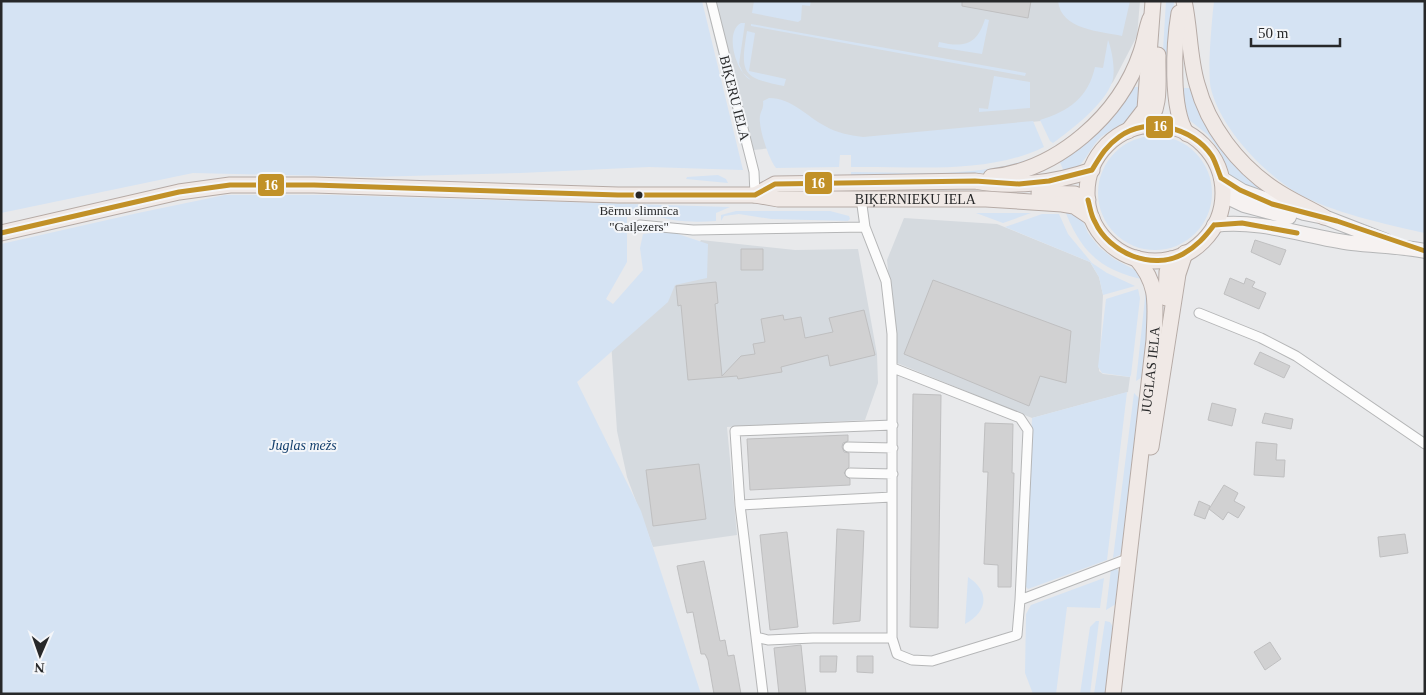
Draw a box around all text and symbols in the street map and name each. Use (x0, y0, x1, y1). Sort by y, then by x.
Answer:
scale bar (1251, 15, 1340, 47)
text: 50 m (1258, 25, 1289, 41)
street label: BIĶERU IELA (716, 54, 753, 143)
line badge: 16 (1145, 115, 1174, 139)
text: 16 (1153, 119, 1167, 134)
line badge: 16 (804, 171, 833, 195)
line badge: 16 (257, 173, 285, 197)
text: 16 (811, 176, 825, 191)
text: 16 (264, 178, 278, 193)
marker: Bērnu slimnīca "Gaiļezers" (634, 190, 644, 200)
street label: BIĶERNIEKU IELA (855, 192, 977, 208)
place label: Bērnu slimnīca "Gaiļezers" (599, 203, 679, 234)
street label: JUGLAS IELA (1139, 325, 1163, 415)
park label: Juglas mežs (269, 438, 337, 453)
north arrow (15, 630, 65, 680)
text: N (34, 660, 45, 675)

